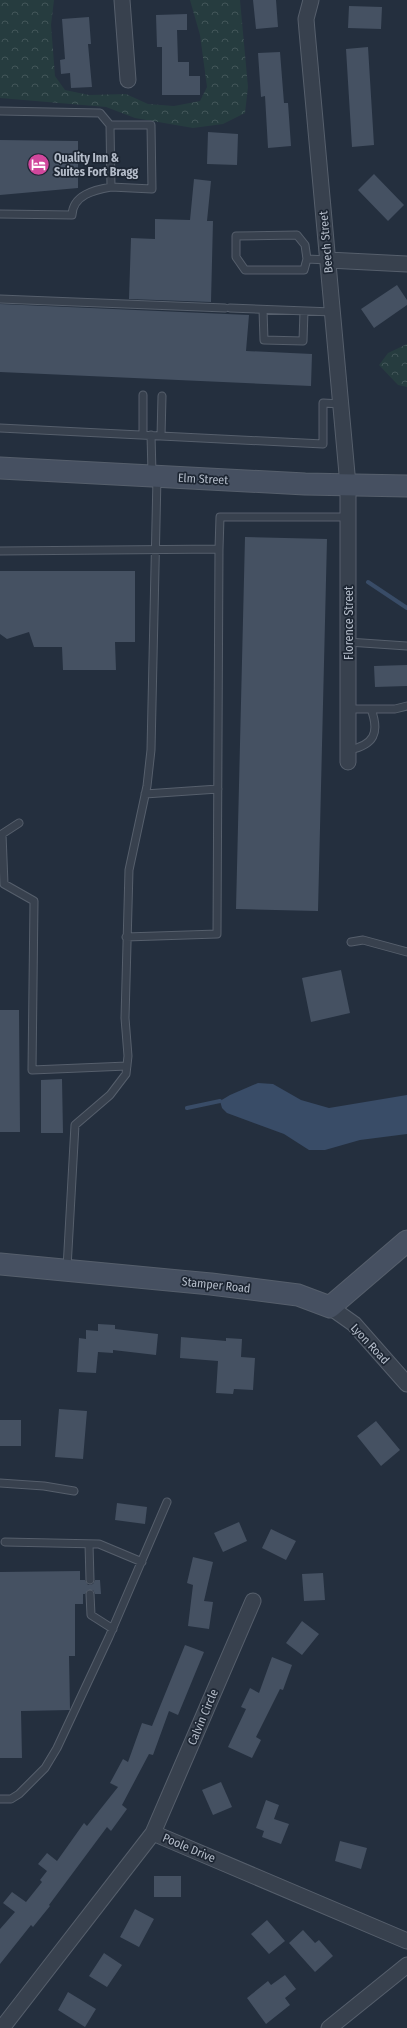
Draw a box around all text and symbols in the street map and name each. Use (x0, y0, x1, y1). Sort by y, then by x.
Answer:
place label: Quality Inn & Suites Fort Bragg (54, 151, 138, 179)
hotel icon: Quality Inn & Suites Fort Bragg (26, 152, 52, 178)
street label: Beech Street (316, 210, 336, 274)
street label: Elm Street (178, 471, 229, 487)
street label: Florence Street (342, 586, 356, 660)
street label: Stamper Road (181, 1274, 251, 1296)
street label: Lyon Road (348, 1321, 392, 1367)
street label: Calvin Circle (185, 1687, 221, 1747)
street label: Poole Drive (161, 1831, 217, 1865)

